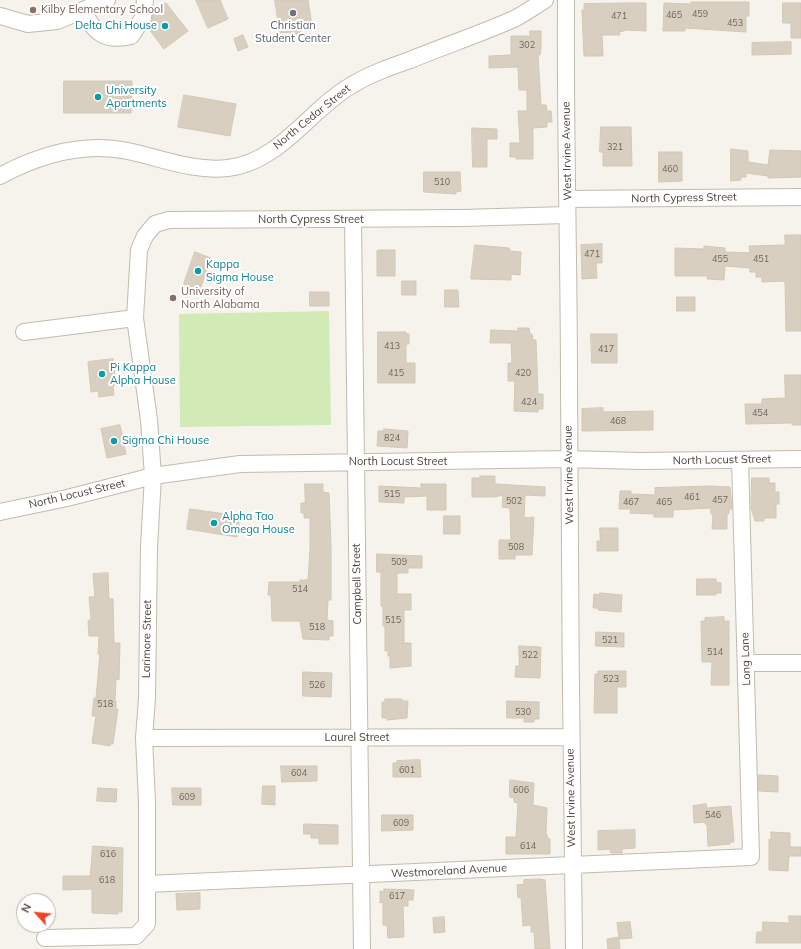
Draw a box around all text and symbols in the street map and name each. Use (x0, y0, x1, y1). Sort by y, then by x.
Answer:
place label: Kilby Elementary School (41, 3, 163, 17)
marker: Kilby Elementary School (28, 5, 38, 15)
marker: Christian Student Center (288, 8, 298, 18)
house number: 459 (692, 9, 708, 19)
house number: 465 (666, 10, 682, 20)
house number: 471 (611, 11, 627, 21)
house number: 453 (727, 18, 743, 28)
place label: Delta Chi House (75, 19, 157, 33)
place label: Christian Student Center (255, 19, 331, 45)
marker: Delta Chi House (160, 21, 170, 31)
house number: 302 (519, 40, 535, 50)
street label: North Cedar Street (271, 82, 353, 152)
place label: University Apartments (106, 84, 167, 110)
marker: University Apartments (93, 92, 103, 102)
street label: West Irvine Avenue (560, 101, 574, 201)
house number: 321 (607, 142, 623, 152)
house number: 460 (662, 164, 678, 174)
house number: 510 (434, 177, 450, 187)
street label: North Cypress Street (631, 190, 737, 206)
street label: North Cypress Street (258, 213, 364, 227)
house number: 471 (584, 249, 600, 259)
house number: 455 (712, 254, 728, 264)
house number: 451 (753, 254, 769, 264)
place label: Kappa Sigma House (206, 258, 274, 284)
marker: Kappa Sigma House (193, 266, 203, 276)
place label: University of North Alabama (181, 285, 260, 311)
marker: University of North Alabama (168, 293, 178, 303)
house number: 413 (384, 341, 400, 351)
house number: 417 (598, 344, 614, 354)
place label: Pi Kappa Alpha House (110, 361, 176, 387)
house number: 415 (388, 368, 404, 378)
house number: 420 (515, 368, 531, 378)
marker: Pi Kappa Alpha House (97, 369, 107, 379)
house number: 424 (521, 397, 537, 407)
house number: 454 (752, 408, 768, 418)
house number: 468 (610, 416, 626, 426)
street label: West Irvine Avenue (562, 425, 576, 525)
house number: 824 (384, 433, 400, 443)
place label: Sigma Chi House (122, 434, 209, 448)
marker: Sigma Chi House (109, 436, 119, 446)
street label: North Locust Street (673, 453, 771, 467)
street label: North Locust Street (349, 455, 447, 469)
street label: North Locust Street (28, 476, 126, 512)
house number: 515 (384, 489, 400, 499)
house number: 461 (684, 492, 700, 502)
house number: 457 (712, 495, 728, 505)
house number: 502 (506, 496, 522, 506)
house number: 467 (623, 497, 639, 507)
house number: 465 (656, 497, 672, 507)
place label: Alpha Tao Omega House (222, 510, 295, 536)
marker: Alpha Tao Omega House (209, 518, 219, 528)
house number: 508 (508, 542, 524, 552)
street label: Campbell Street (350, 543, 364, 625)
house number: 509 (391, 557, 407, 567)
house number: 514 (292, 584, 308, 594)
street label: Larimore Street (140, 600, 154, 678)
house number: 515 (385, 615, 401, 625)
house number: 518 (309, 622, 325, 632)
street label: Long Lane (738, 632, 754, 686)
house number: 521 (602, 635, 618, 645)
house number: 514 (707, 647, 723, 657)
house number: 522 (522, 650, 538, 660)
house number: 523 (603, 674, 619, 684)
house number: 526 (309, 680, 325, 690)
house number: 518 (97, 699, 113, 709)
house number: 530 (515, 707, 531, 717)
street label: Laurel Street (325, 731, 389, 745)
street label: West Irvine Avenue (564, 748, 578, 848)
house number: 601 (399, 765, 415, 775)
house number: 604 (291, 768, 307, 778)
house number: 606 (513, 785, 529, 795)
house number: 609 (179, 792, 195, 802)
house number: 546 (705, 810, 721, 820)
house number: 609 (393, 818, 409, 828)
house number: 614 (520, 841, 536, 851)
house number: 616 (100, 849, 116, 859)
street label: Westmoreland Avenue (391, 861, 507, 881)
house number: 618 (99, 875, 115, 885)
house number: 617 (389, 891, 405, 901)
north arrow (16, 893, 56, 933)
text: N (18, 901, 34, 915)

